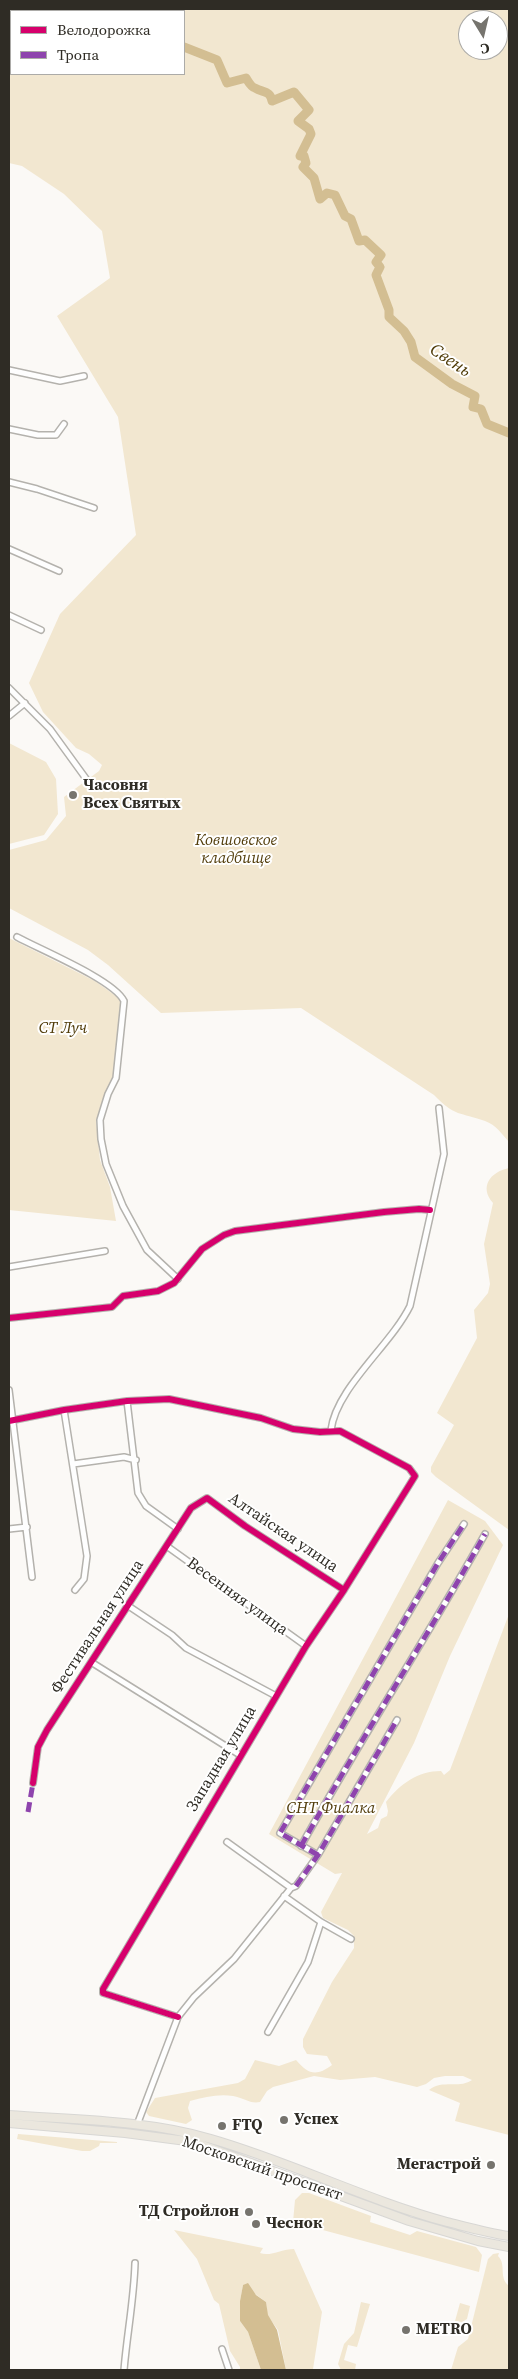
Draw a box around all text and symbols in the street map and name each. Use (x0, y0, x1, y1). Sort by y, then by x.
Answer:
legend (10, 10, 185, 75)
north arrow (458, 10, 508, 60)
text: Велодорожка (57, 19, 151, 40)
text: С (479, 38, 491, 59)
text: Тропа (57, 44, 99, 65)
water label: Свень (425, 339, 475, 383)
place label: Часовня Всех Святых (83, 776, 181, 814)
marker: Часовня Всех Святых (67, 789, 79, 801)
park label: Ковшовское кладбище (195, 831, 277, 869)
park label: СТ Луч (39, 1019, 87, 1039)
street label: Алтайская улица (224, 1489, 342, 1577)
street label: Весенняя улица (183, 1554, 291, 1640)
street label: Фестивальная улица (48, 1557, 148, 1697)
street label: Западная улица (183, 1703, 261, 1815)
park label: СНТ Фиалка (287, 1799, 375, 1819)
place label: Успех (294, 2110, 339, 2130)
marker: Успех (278, 2114, 290, 2126)
place label: FTQ (232, 2116, 263, 2136)
marker: FTQ (216, 2120, 228, 2132)
street label: Московский проспект (179, 2133, 345, 2205)
place label: Мегастрой (397, 2155, 481, 2175)
marker: Мегастрой (485, 2159, 497, 2171)
place label: ТД Стройлон (139, 2202, 239, 2222)
marker: ТД Стройлон (243, 2206, 255, 2218)
place label: Чеснок (266, 2214, 322, 2234)
marker: Чеснок (250, 2218, 262, 2230)
place label: METRO (416, 2320, 472, 2340)
marker: METRO (400, 2324, 412, 2336)

